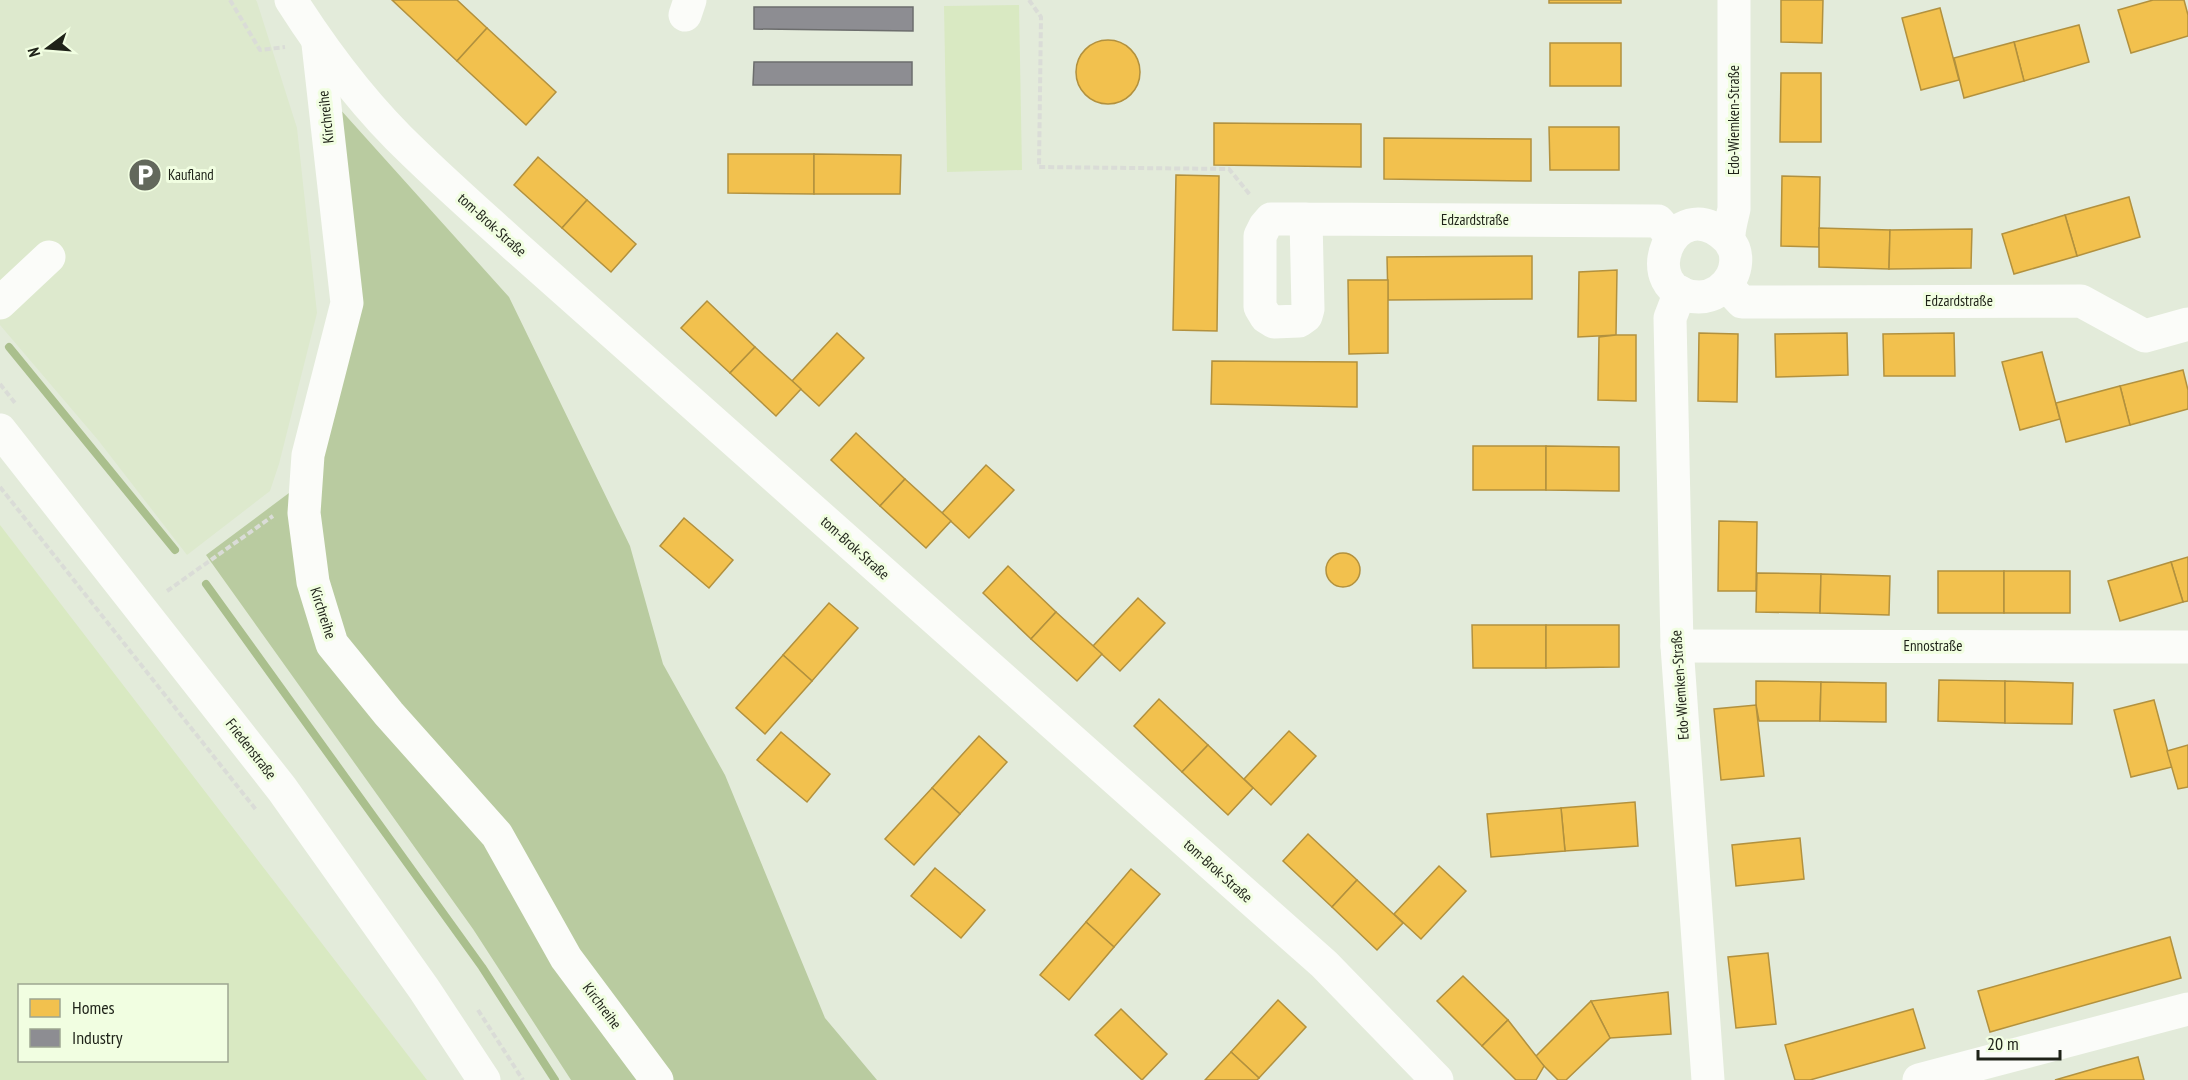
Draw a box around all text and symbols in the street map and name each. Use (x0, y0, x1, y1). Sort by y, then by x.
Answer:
north arrow (18, 18, 78, 78)
text: N (23, 45, 44, 59)
street label: Edo-Wiemken-Straße (1724, 65, 1743, 175)
street label: Kirchreihe (313, 90, 338, 144)
parking icon: Kaufland (127, 157, 163, 193)
place label: Kaufland (168, 165, 214, 184)
street label: tom-Brok-Straße (454, 189, 531, 260)
street label: Edzardstraße (1441, 210, 1509, 229)
street label: Edzardstraße (1925, 291, 1993, 310)
street label: tom-Brok-Straße (817, 512, 894, 583)
street label: Kirchreihe (306, 585, 341, 641)
street label: Edo-Wiemken-Straße (1666, 630, 1693, 741)
street label: Ennostraße (1904, 636, 1962, 655)
street label: Friedenstraße (222, 715, 281, 783)
street label: tom-Brok-Straße (1180, 835, 1257, 906)
street label: Kirchreihe (579, 979, 626, 1033)
legend (18, 984, 228, 1062)
text: Homes (72, 996, 115, 1019)
scale bar (1978, 1023, 2060, 1061)
text: Industry (72, 1026, 123, 1049)
text: 20 m (1987, 1032, 2019, 1055)

